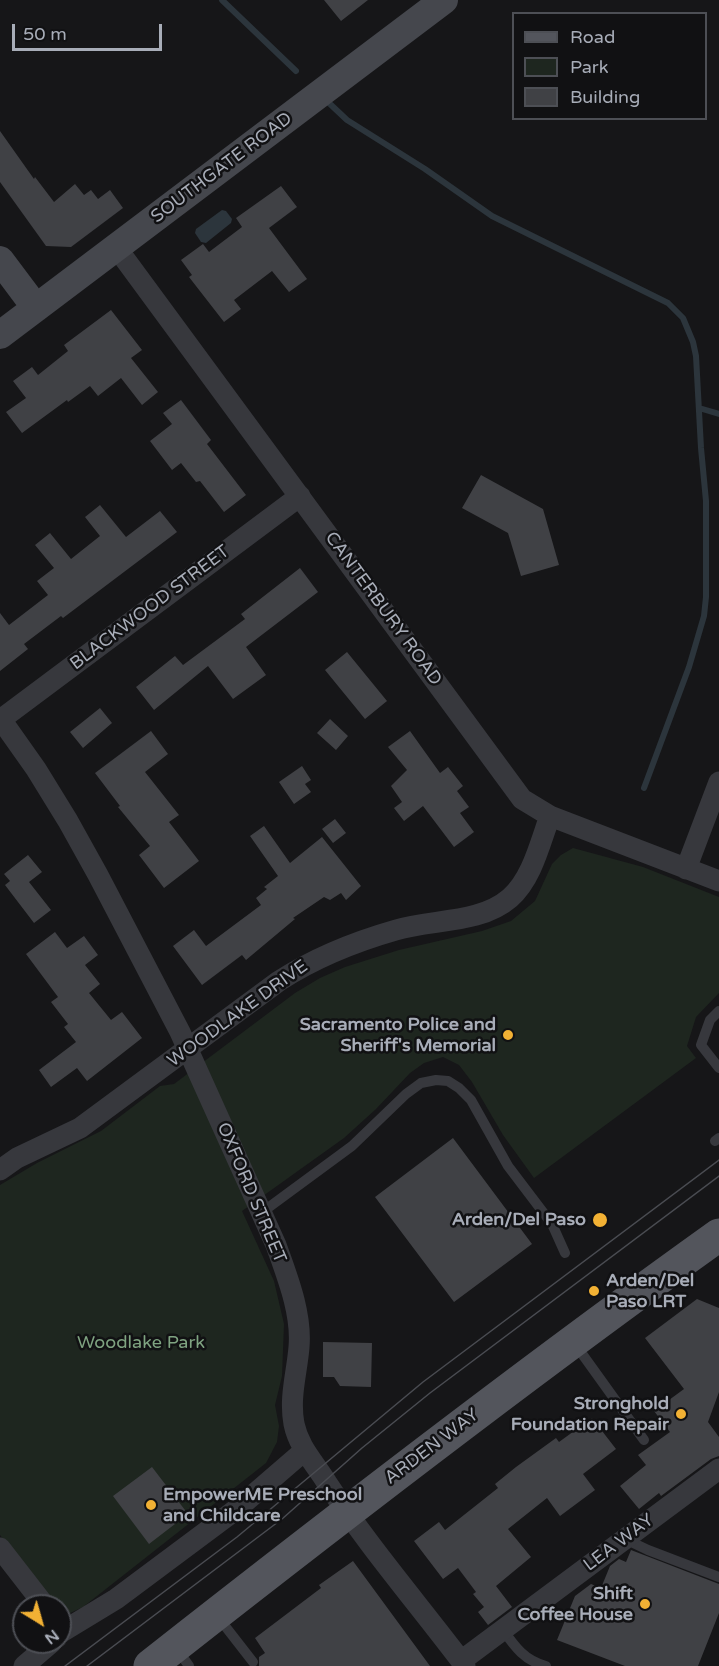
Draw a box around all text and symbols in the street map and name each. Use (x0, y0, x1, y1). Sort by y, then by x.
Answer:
scale bar (15, 12, 165, 50)
legend (512, 12, 707, 120)
text: 50 m (23, 23, 67, 45)
text: Road (570, 26, 615, 48)
text: Park (570, 56, 608, 78)
text: Building (570, 86, 640, 108)
street label: SOUTHGATE ROAD (147, 108, 297, 228)
street label: CANTERBURY ROAD (320, 528, 446, 690)
street label: BLACKWOOD STREET (66, 541, 234, 675)
street label: WOODLAKE DRIVE (164, 956, 312, 1072)
place label: Sacramento Police and Sheriff's Memorial (300, 1014, 496, 1056)
marker: Sacramento Police and Sheriff's Memorial (501, 1028, 515, 1042)
street label: OXFORD STREET (212, 1119, 290, 1267)
place label: Arden/Del Paso (452, 1209, 586, 1231)
marker: Arden/Del Paso (591, 1211, 609, 1229)
place label: Arden/Del Paso LRT (606, 1270, 694, 1312)
marker: Arden/Del Paso LRT (587, 1284, 601, 1298)
park label: Woodlake Park (77, 1332, 205, 1354)
place label: Stronghold Foundation Repair (511, 1393, 669, 1436)
street label: ARDEN WAY (381, 1405, 483, 1489)
marker: Stronghold Foundation Repair (674, 1407, 688, 1421)
place label: EmpowerME Preschool and Childcare (163, 1484, 362, 1526)
marker: EmpowerME Preschool and Childcare (144, 1498, 158, 1512)
street label: LEA WAY (580, 1510, 658, 1576)
place label: Shift Coffee House (517, 1583, 633, 1626)
north arrow (12, 1594, 72, 1654)
marker: Shift Coffee House (638, 1597, 652, 1611)
text: N (40, 1625, 63, 1649)

